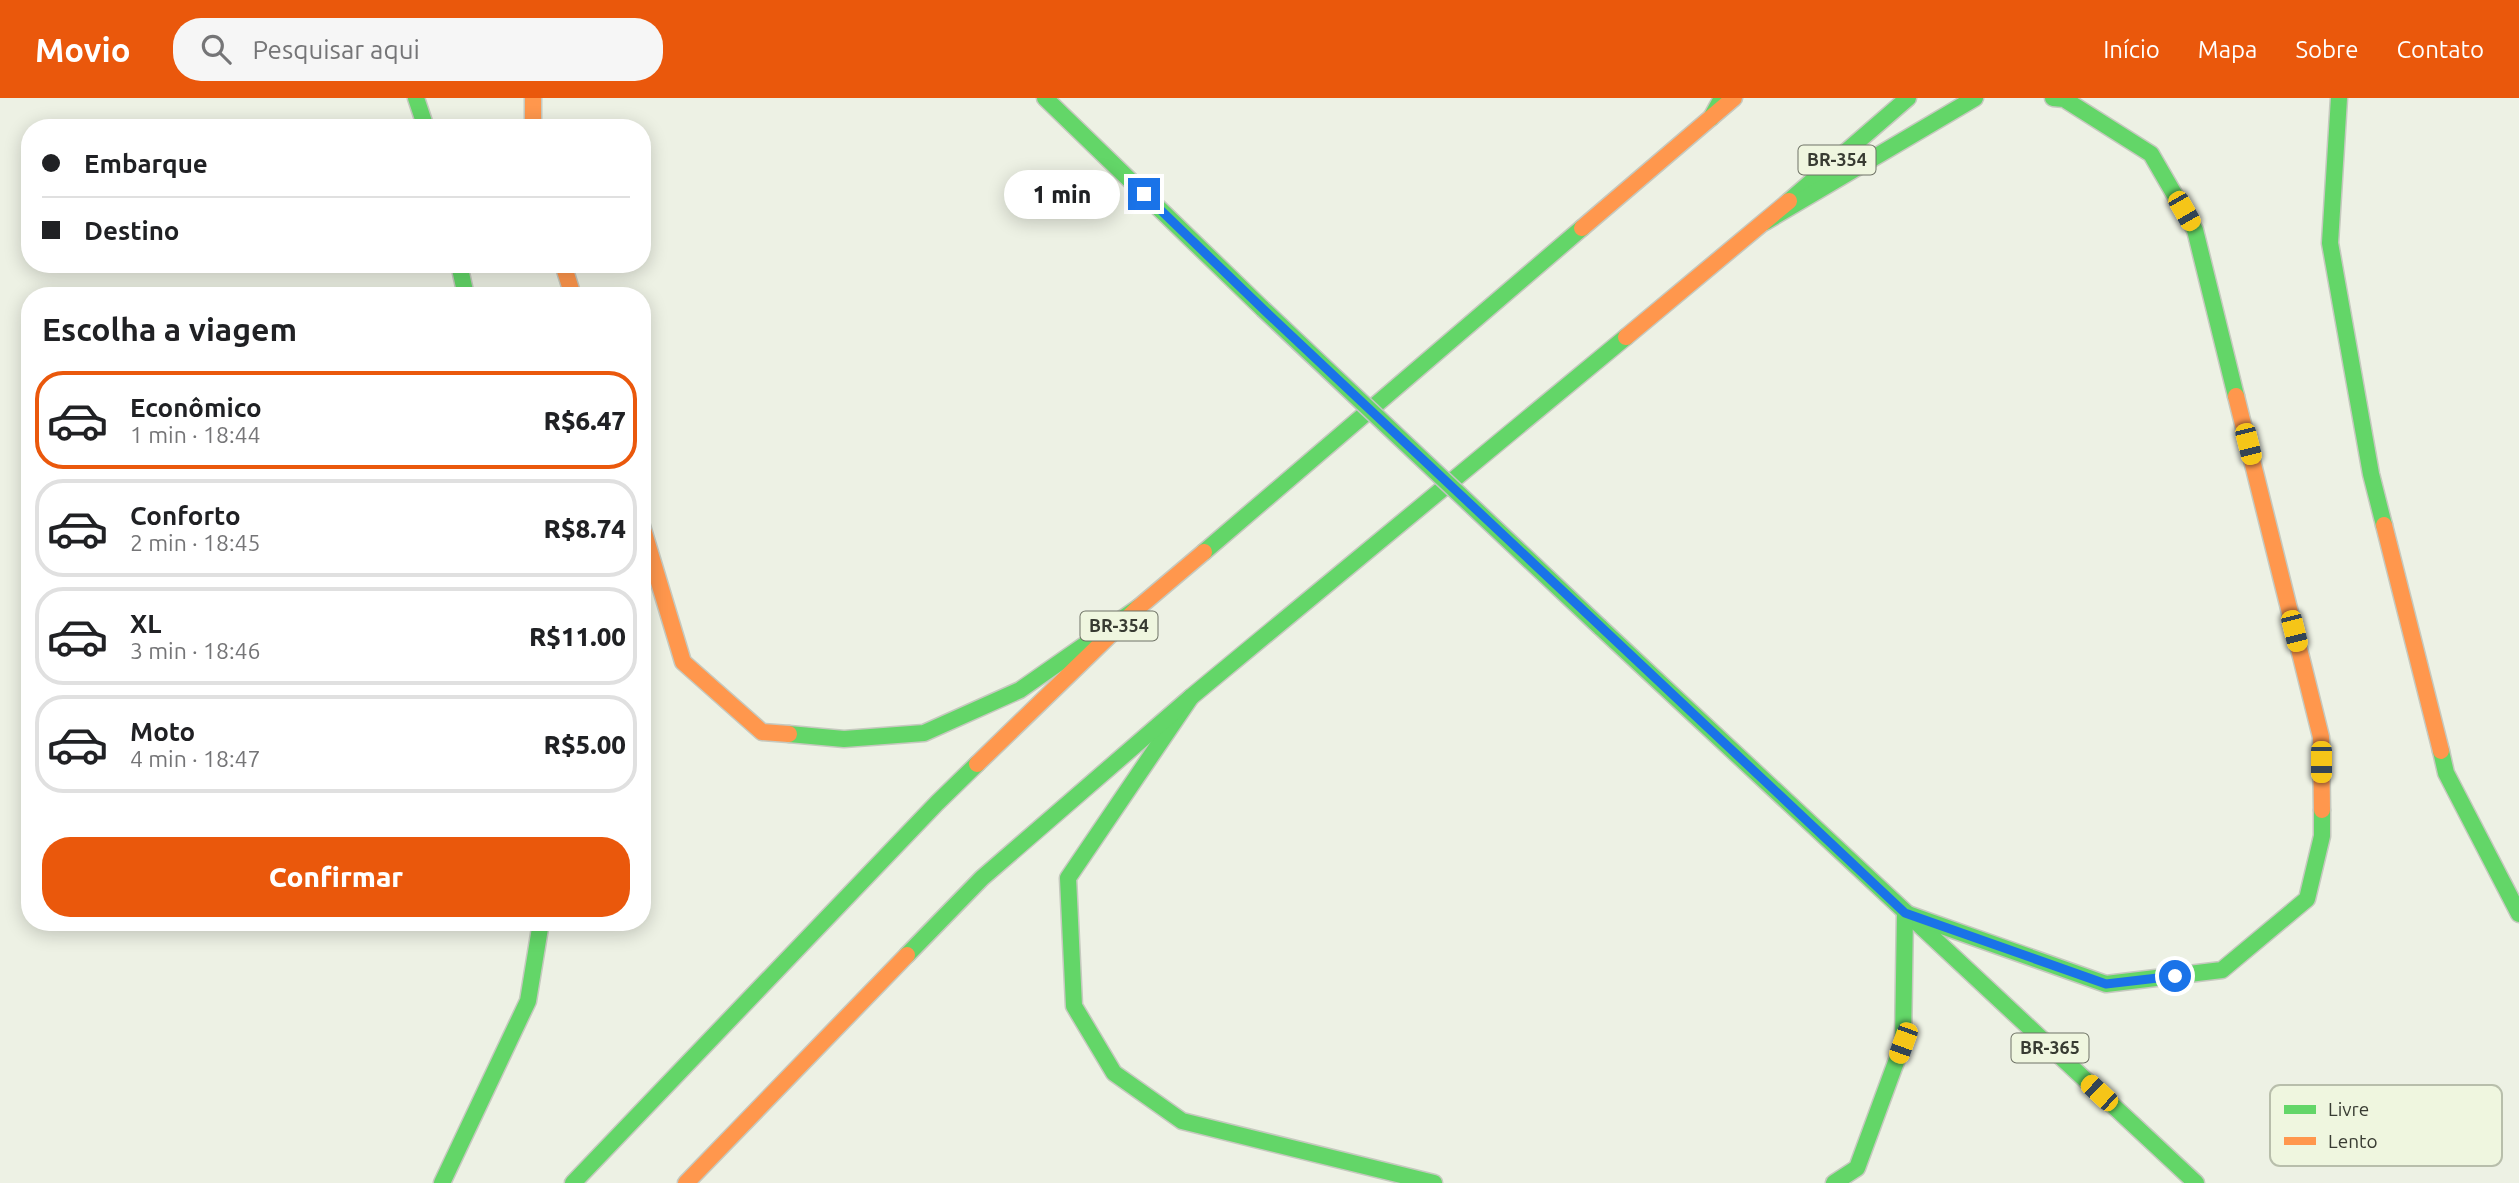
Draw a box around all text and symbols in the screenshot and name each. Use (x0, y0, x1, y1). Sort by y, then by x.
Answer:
search box (173, 18, 663, 81)
icon: search (197, 30, 235, 68)
text: Movio (35, 31, 131, 68)
text: Pesquisar aqui (253, 35, 420, 64)
text: Início (2103, 36, 2160, 63)
text: Mapa (2198, 36, 2257, 63)
text: Sobre (2295, 36, 2358, 63)
text: Contato (2396, 36, 2484, 63)
road number: BR-354 (1798, 146, 1876, 174)
text: Embarque (84, 149, 208, 178)
callout: 1 min (1004, 170, 1120, 218)
route end (1128, 178, 1160, 210)
text: 1 min (1033, 182, 1091, 207)
car (2165, 188, 2204, 234)
text: Destino (84, 216, 180, 245)
text: Escolha a viagem (42, 311, 297, 347)
icon: car (46, 389, 109, 452)
text: Econômico (130, 393, 262, 422)
text: R$6.47 (544, 406, 626, 435)
car (2233, 421, 2264, 467)
text: 1 min · 18:44 (130, 422, 261, 447)
icon: car (46, 497, 109, 560)
text: Conforto (130, 501, 241, 530)
text: R$8.74 (544, 514, 626, 543)
text: 2 min · 18:45 (130, 530, 261, 555)
icon: car (46, 605, 109, 668)
car (2279, 608, 2310, 654)
text: XL (130, 609, 161, 638)
road number: BR-354 (1080, 612, 1158, 640)
text: R$11.00 (529, 622, 626, 651)
text: 3 min · 18:46 (130, 638, 261, 663)
icon: car (46, 713, 109, 776)
text: Moto (130, 717, 195, 746)
text: R$5.00 (544, 730, 626, 759)
car (2311, 741, 2332, 783)
text: 4 min · 18:47 (130, 746, 261, 771)
button: Confirmar (42, 837, 630, 917)
route start (2159, 960, 2191, 992)
car (1886, 1020, 1921, 1066)
road number: BR-365 (2011, 1034, 2088, 1063)
car (2077, 1071, 2122, 1115)
legend (2270, 1085, 2502, 1166)
text: Livre (2328, 1098, 2369, 1120)
text: Lento (2328, 1130, 2378, 1152)

